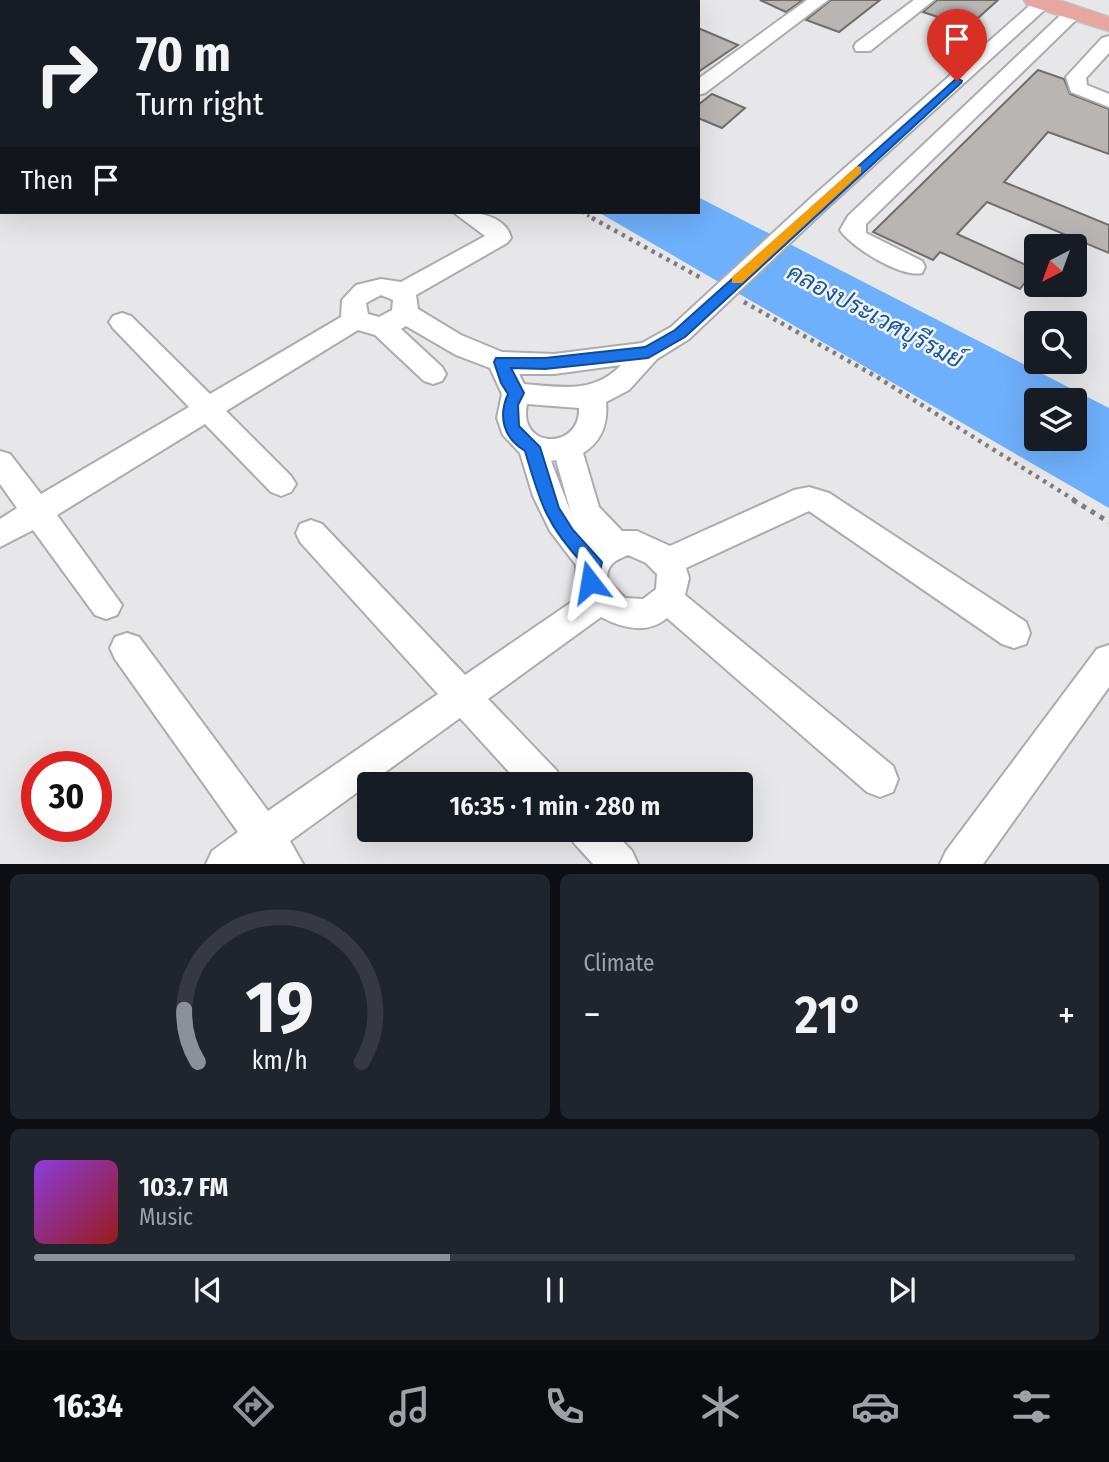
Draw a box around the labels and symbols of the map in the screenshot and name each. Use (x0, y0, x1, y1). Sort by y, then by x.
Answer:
pin (927, 9, 987, 81)
north arrow (1024, 234, 1087, 298)
water label: คลองประเวศบุรีรมย์ (781, 256, 971, 377)
position arrow (553, 545, 627, 619)
speed limit sign: 30 (21, 751, 112, 842)

